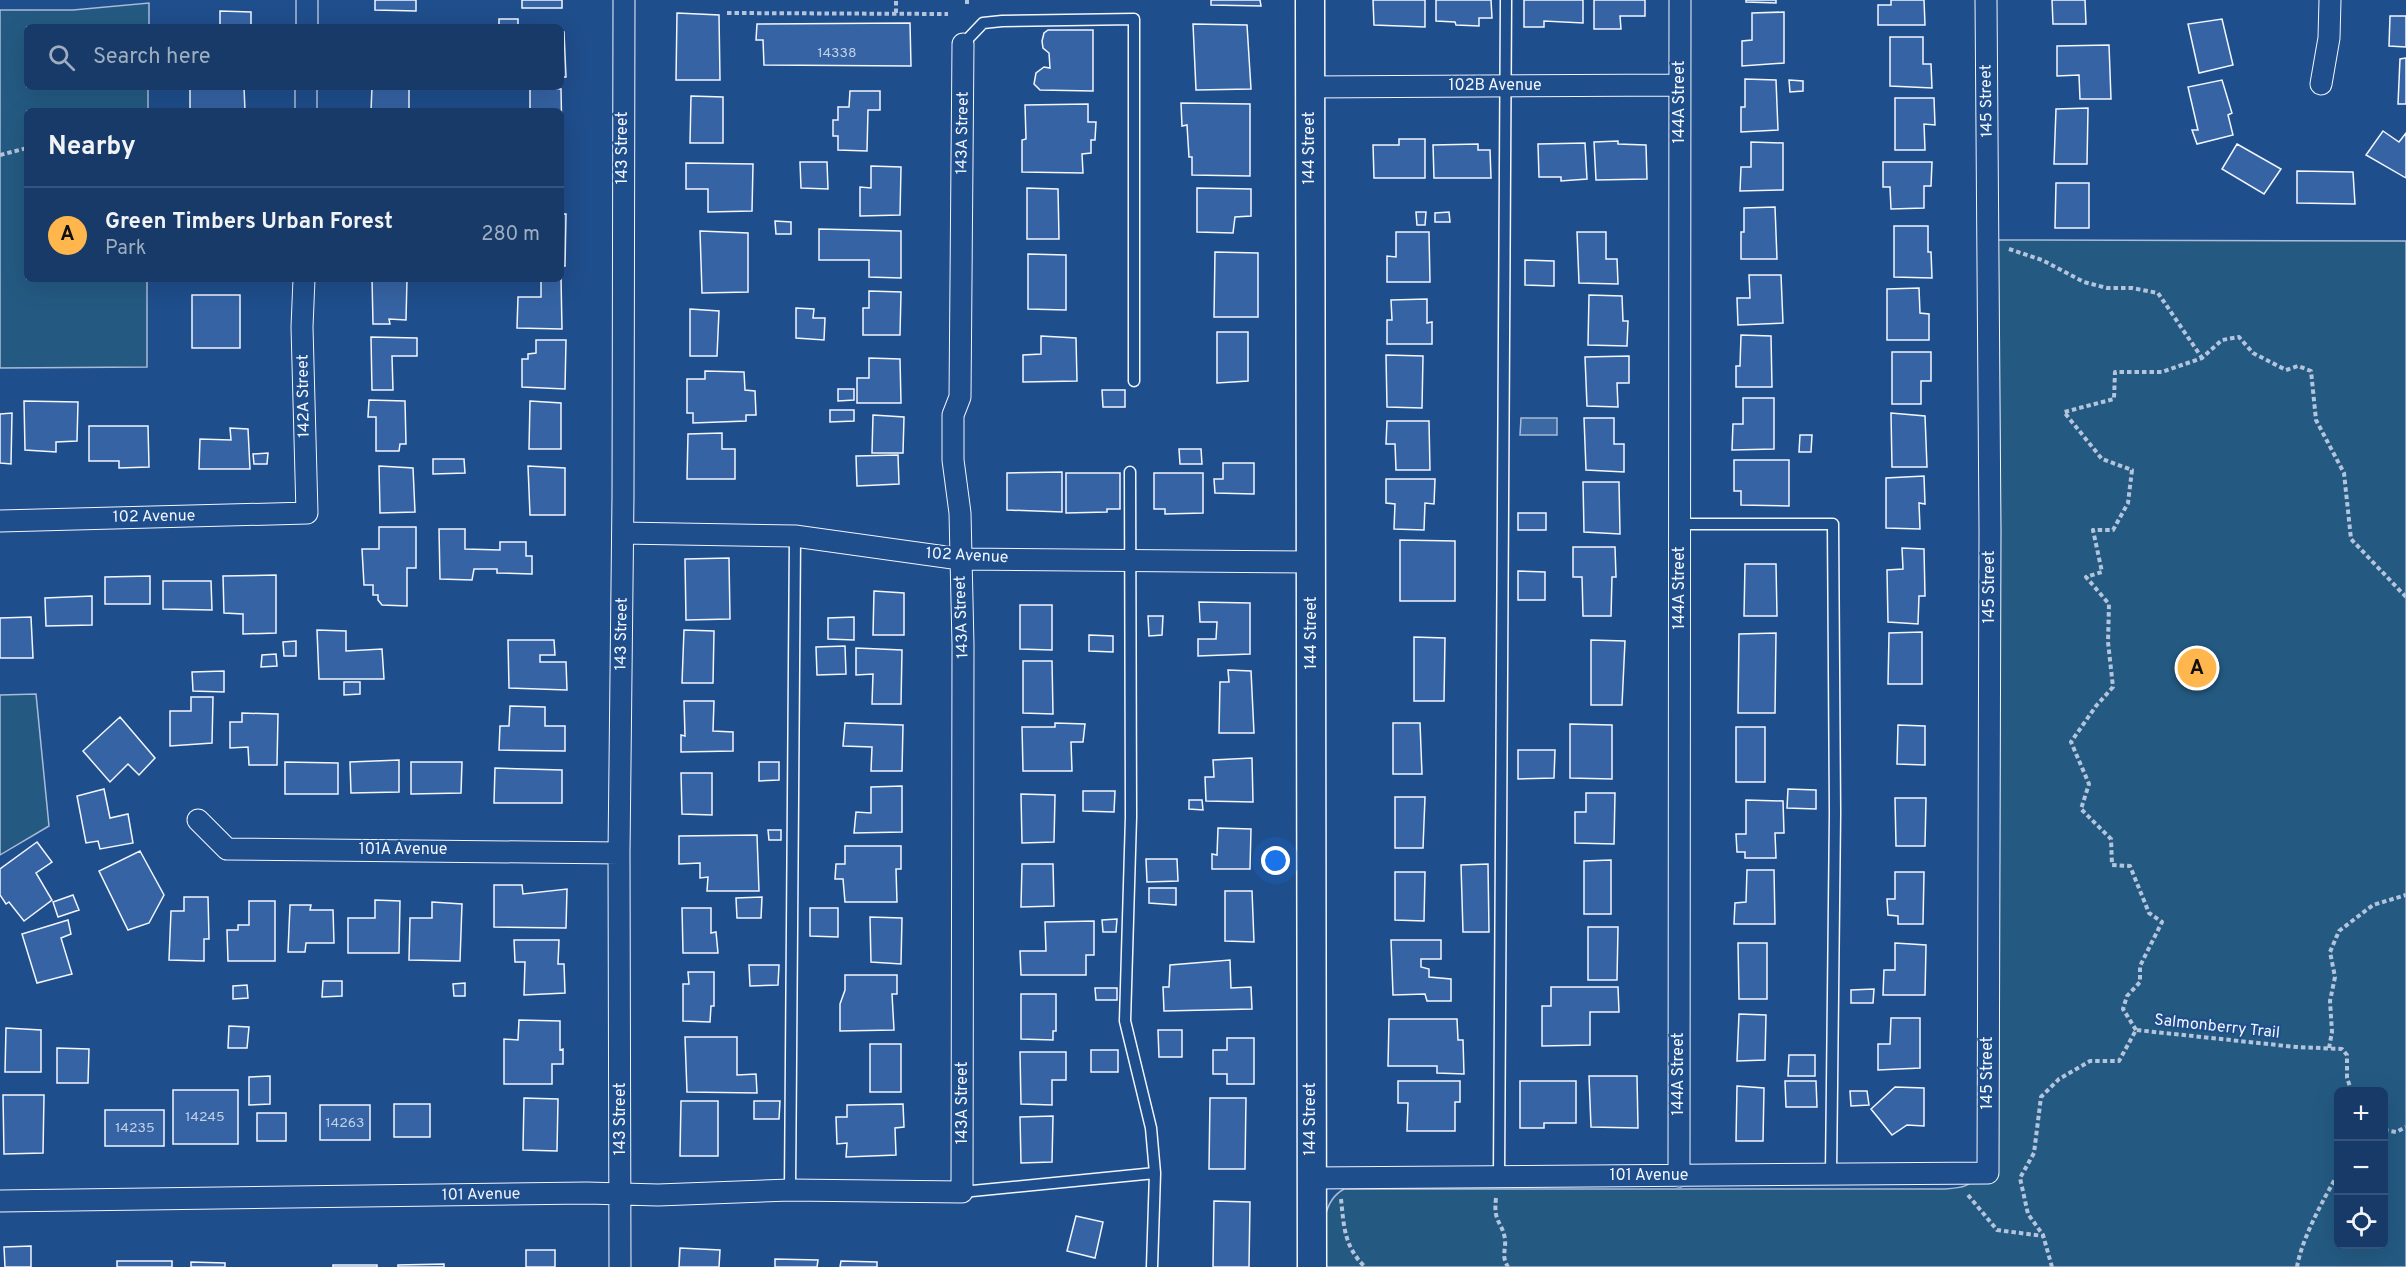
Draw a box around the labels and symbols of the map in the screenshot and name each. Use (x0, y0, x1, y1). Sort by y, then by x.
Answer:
house number: 14338 (817, 45, 857, 62)
street label: 144A Street (1670, 60, 1690, 144)
street label: 145 Street (1976, 64, 1998, 138)
street label: 102B Avenue (1448, 76, 1542, 96)
street label: 143A Street (952, 91, 974, 175)
street label: 143 Street (613, 111, 633, 185)
street label: 144 Street (1300, 111, 1320, 185)
street label: 142A Street (293, 354, 315, 438)
street label: 102 Avenue (113, 506, 195, 528)
street label: 102 Avenue (925, 544, 1009, 568)
street label: 144A Street (1670, 546, 1690, 630)
street label: 145 Street (1980, 550, 2000, 624)
street label: 143A Street (951, 575, 973, 659)
street label: 144 Street (1302, 596, 1322, 670)
street label: 143 Street (611, 597, 633, 671)
pin: A (2178, 646, 2216, 690)
street label: 101A Avenue (359, 840, 447, 860)
your location (1261, 846, 1290, 875)
street label: Salmonberry Trail (2153, 1010, 2281, 1044)
street label: 144A Street (1669, 1032, 1689, 1116)
street label: 145 Street (1978, 1036, 1998, 1110)
street label: 143A Street (953, 1061, 973, 1145)
street label: 143 Street (611, 1082, 631, 1156)
street label: 144 Street (1301, 1082, 1321, 1156)
house number: 14245 (185, 1109, 225, 1126)
house number: 14263 (326, 1115, 365, 1132)
house number: 14235 (115, 1120, 155, 1137)
street label: 101 Avenue (1610, 1166, 1688, 1186)
street label: 101 Avenue (441, 1184, 521, 1206)

